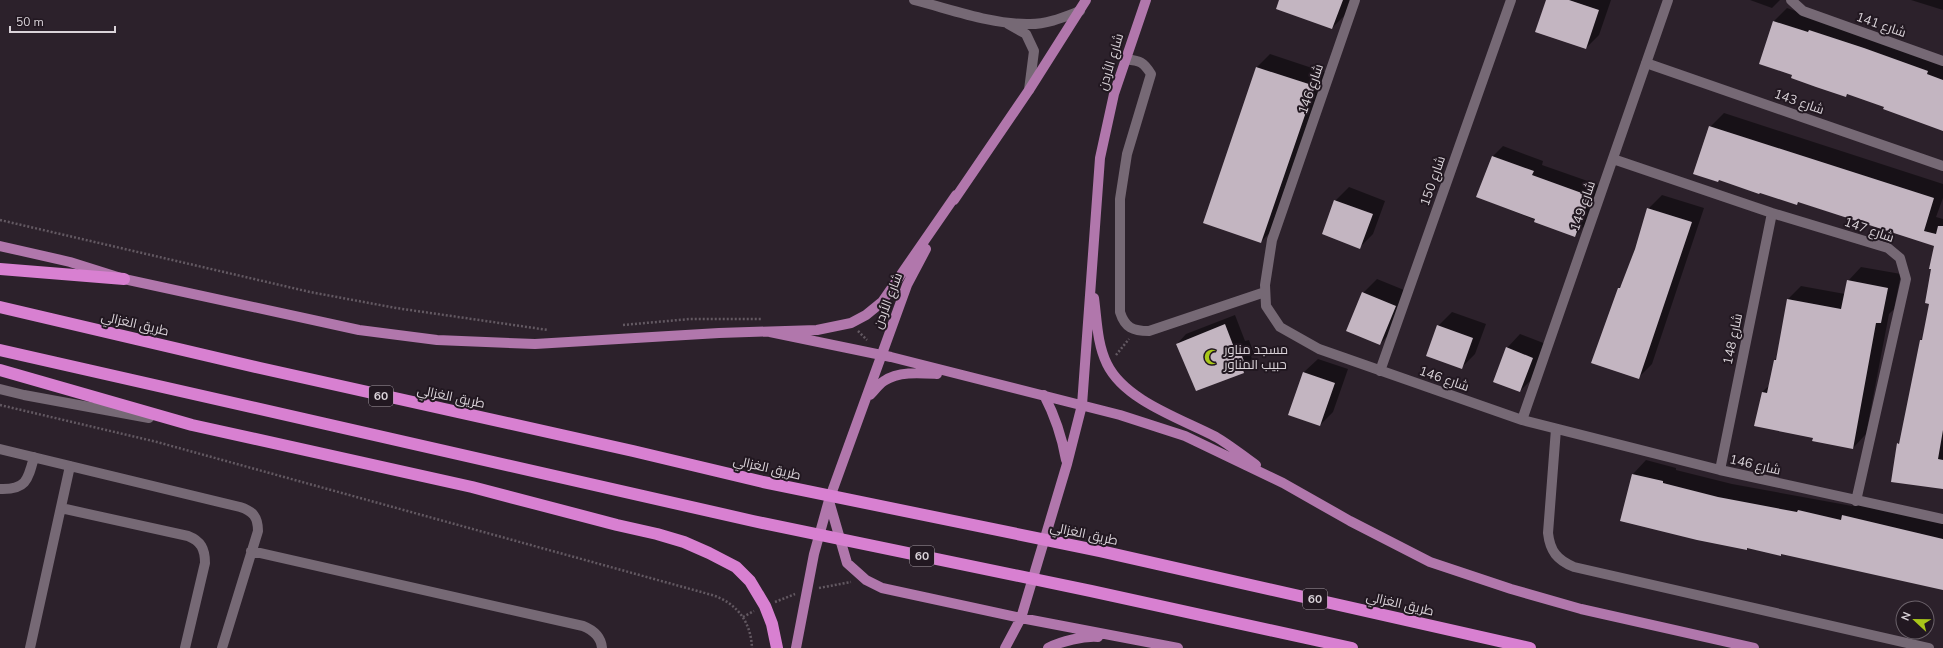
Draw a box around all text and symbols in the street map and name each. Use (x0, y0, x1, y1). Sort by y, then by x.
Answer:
scale bar (10, 8, 115, 34)
street label: شارع 141 (1854, 8, 1908, 42)
text: 50 m (16, 14, 44, 30)
street label: شارع الأردن (1094, 31, 1128, 93)
street label: شارع 146 (1294, 62, 1328, 116)
street label: شارع 143 (1772, 85, 1826, 119)
street label: شارع 150 (1416, 154, 1450, 208)
street label: شارع 149 (1566, 179, 1600, 233)
street label: شارع 147 (1842, 213, 1896, 247)
street label: شارع الأردن (869, 270, 907, 332)
street label: طريق الغزالي (99, 307, 171, 342)
street label: شارع 148 (1719, 312, 1747, 366)
place label: مسجد مناور حبيب المناور (1223, 341, 1288, 374)
mosque icon: مسجد مناور حبيب المناور (1203, 348, 1221, 366)
street label: شارع 146 (1417, 362, 1471, 396)
street label: طريق الغزالي (415, 381, 487, 414)
road number: 60 (369, 386, 393, 406)
street label: شارع 146 (1728, 450, 1782, 480)
street label: طريق الغزالي (731, 451, 803, 486)
street label: طريق الغزالي (1048, 518, 1120, 551)
road number: 60 (910, 546, 934, 566)
street label: طريق الغزالي (1364, 587, 1436, 622)
road number: 60 (1303, 589, 1327, 609)
north arrow (1895, 600, 1935, 640)
text: N (1898, 610, 1915, 623)

